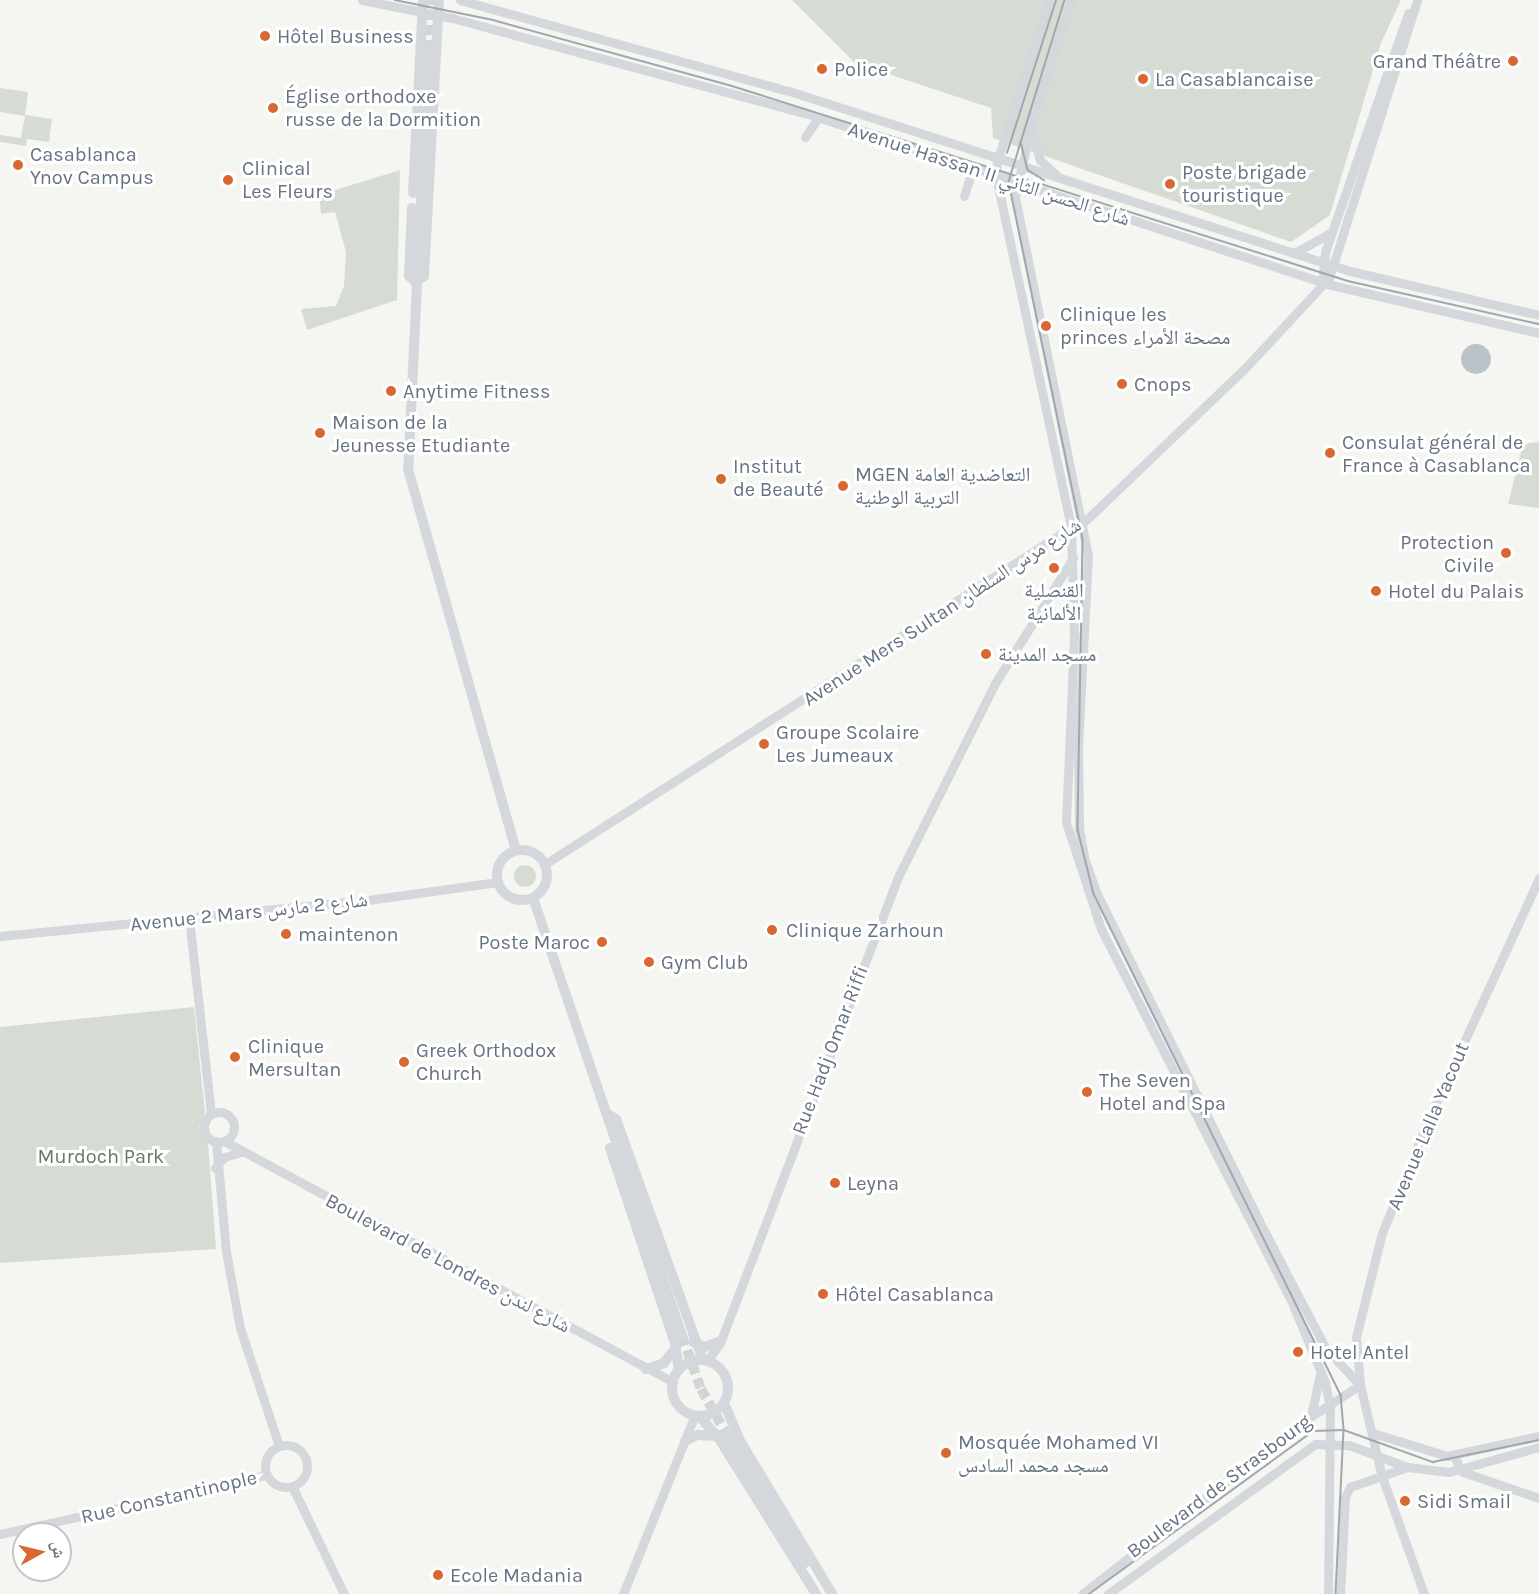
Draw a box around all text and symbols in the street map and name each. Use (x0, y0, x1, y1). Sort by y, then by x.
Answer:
place label: Hôtel Business (277, 24, 414, 48)
marker: Hôtel Business (258, 29, 272, 43)
place label: Grand Théâtre (1373, 49, 1501, 73)
marker: Grand Théâtre (1506, 54, 1520, 68)
place label: Police (834, 57, 888, 81)
marker: Police (815, 62, 829, 76)
place label: La Casablancaise (1155, 67, 1313, 91)
marker: La Casablancaise (1136, 72, 1150, 86)
place label: Église orthodoxe russe de la Dormition (285, 84, 481, 131)
marker: Église orthodoxe russe de la Dormition (266, 101, 280, 115)
street label: Avenue Hassan II شارع الحسن الثاني (845, 117, 1133, 231)
place label: Casablanca Ynov Campus (30, 142, 154, 189)
place label: Clinical Les Fleurs (242, 156, 333, 203)
marker: Casablanca Ynov Campus (11, 158, 25, 172)
place label: Poste brigade touristique (1182, 160, 1307, 207)
marker: Clinical Les Fleurs (219, 171, 237, 189)
marker: Poste brigade touristique (1163, 177, 1177, 191)
place label: Clinique les princes مصحة الأمراء (1060, 302, 1230, 349)
marker: Clinique les princes مصحة الأمراء (1037, 317, 1055, 335)
place label: Cnops (1134, 372, 1191, 396)
marker: Cnops (1115, 377, 1129, 391)
place label: Anytime Fitness (403, 379, 550, 403)
marker: Anytime Fitness (384, 384, 398, 398)
place label: Maison de la Jeunesse Etudiante (332, 410, 510, 457)
marker: Maison de la Jeunesse Etudiante (313, 426, 327, 440)
place label: Consulat général de France à Casablanca (1342, 430, 1531, 477)
marker: Consulat général de France à Casablanca (1323, 446, 1337, 460)
place label: Institut de Beauté (733, 455, 823, 502)
place label: MGEN التعاضدية العامة التربية الوطنية (855, 462, 1030, 509)
marker: Institut de Beauté (714, 472, 728, 486)
marker: MGEN التعاضدية العامة التربية الوطنية (836, 479, 850, 493)
street label: Avenue Mers Sultan شارع مرس السلطان (798, 513, 1086, 711)
place label: Protection Civile (1400, 530, 1494, 577)
marker: Protection Civile (1499, 546, 1513, 560)
marker: القنصلية الألمانية (1047, 561, 1061, 575)
place label: القنصلية الألمانية (1024, 578, 1084, 625)
place label: Hotel du Palais (1388, 579, 1524, 603)
marker: Hotel du Palais (1369, 584, 1383, 598)
place label: مسجد المدينة (998, 642, 1096, 666)
marker: مسجد المدينة (979, 647, 993, 661)
place label: Groupe Scolaire Les Jumeaux (776, 720, 919, 767)
marker: Groupe Scolaire Les Jumeaux (757, 737, 771, 751)
street label: Avenue 2 Mars شارع 2 مارس (129, 888, 369, 936)
place label: Clinique Zarhoun (786, 918, 944, 942)
marker: Clinique Zarhoun (763, 921, 781, 939)
place label: maintenon (298, 922, 399, 946)
marker: maintenon (279, 927, 293, 941)
place label: Poste Maroc (479, 930, 590, 954)
marker: Poste Maroc (595, 935, 609, 949)
place label: Gym Club (661, 950, 748, 974)
marker: Gym Club (642, 955, 656, 969)
street label: Rue Hadj Omar Riffi (787, 962, 873, 1138)
place label: Clinique Mersultan (248, 1034, 341, 1081)
place label: Greek Orthodox Church (416, 1038, 556, 1085)
street label: Avenue Lalla Yacout (1382, 1039, 1474, 1213)
marker: Clinique Mersultan (226, 1048, 244, 1066)
marker: Greek Orthodox Church (397, 1055, 411, 1069)
place label: The Seven Hotel and Spa (1099, 1068, 1226, 1115)
marker: The Seven Hotel and Spa (1080, 1085, 1094, 1099)
park label: Murdoch Park (38, 1144, 164, 1168)
place label: Leyna (847, 1171, 899, 1195)
marker: Leyna (828, 1176, 842, 1190)
street label: Boulevard de Londres شارع لندن (321, 1188, 575, 1338)
place label: Hôtel Casablanca (835, 1282, 994, 1306)
marker: Hôtel Casablanca (816, 1287, 830, 1301)
place label: Hotel Antel (1310, 1340, 1409, 1364)
marker: Hotel Antel (1291, 1345, 1305, 1359)
street label: Boulevard de Strasbourg (1122, 1409, 1316, 1563)
place label: Mosquée Mohamed VI مسجد محمد السادس (958, 1430, 1159, 1477)
marker: Mosquée Mohamed VI مسجد محمد السادس (939, 1446, 953, 1460)
street label: Rue Constantinople (79, 1465, 259, 1529)
place label: Sidi Smail (1417, 1489, 1511, 1513)
marker: Sidi Smail (1398, 1494, 1412, 1508)
north arrow (12, 1522, 72, 1582)
text: ش (48, 1540, 69, 1559)
place label: Ecole Madania (450, 1563, 583, 1587)
marker: Ecole Madania (431, 1568, 445, 1582)

